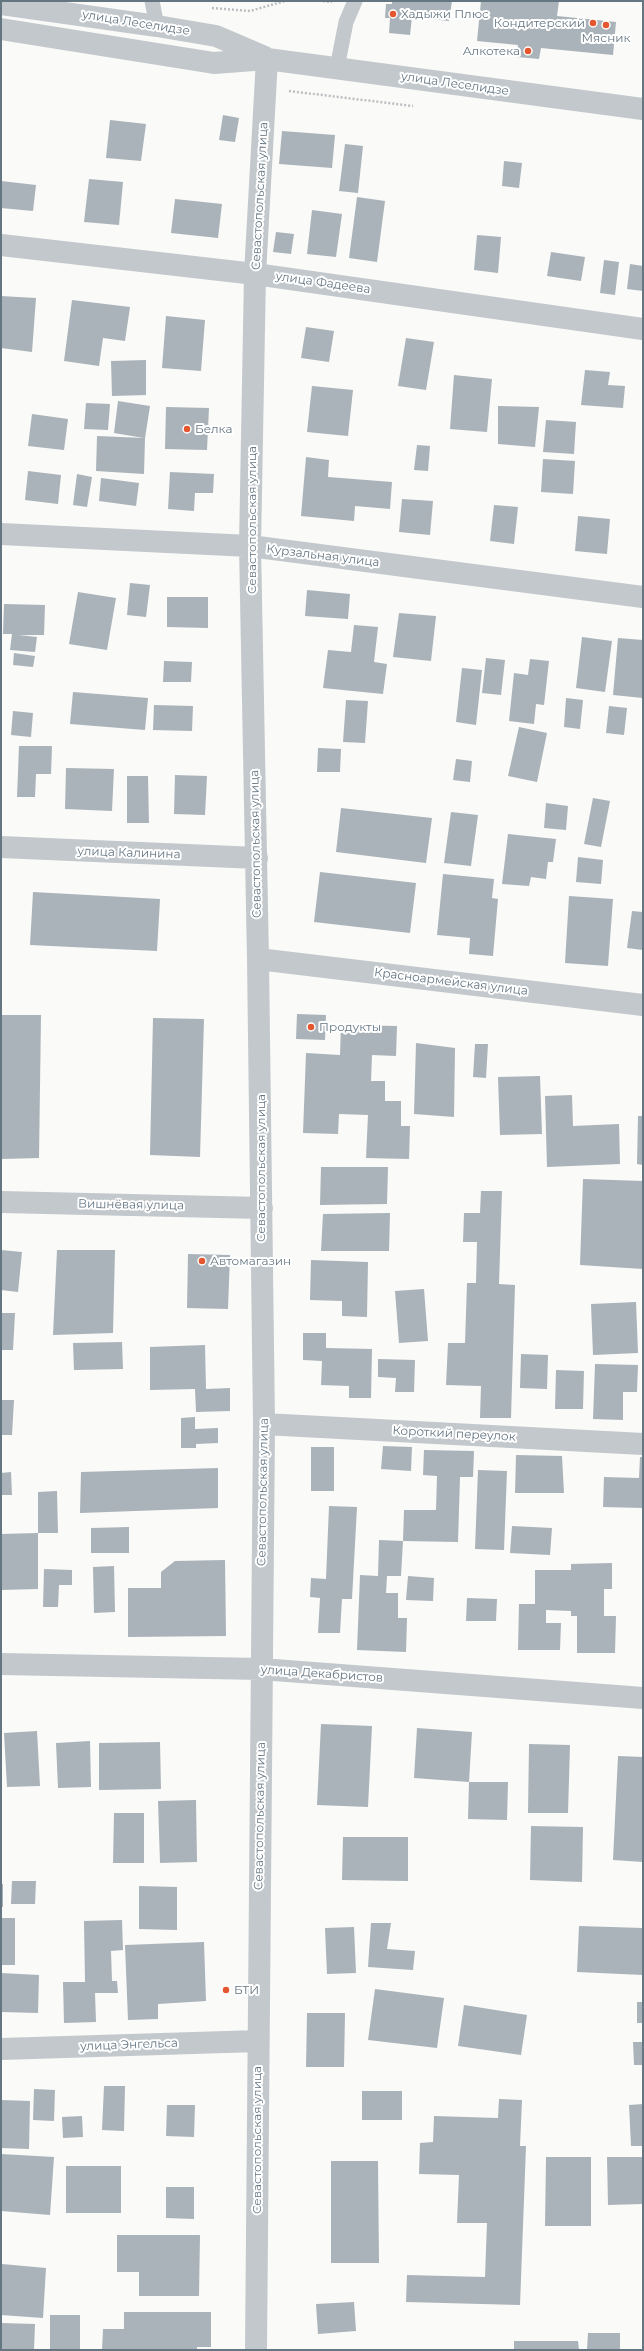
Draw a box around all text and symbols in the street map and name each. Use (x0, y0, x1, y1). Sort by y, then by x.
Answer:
street label: улица Леселидзе (81, 7, 191, 39)
place label: Хадыжи Плюс (401, 7, 489, 21)
marker: Хадыжи Плюс (388, 9, 398, 19)
place label: Кондитерский (494, 16, 585, 30)
marker: Кондитерский (588, 18, 598, 28)
marker: Мясник (601, 20, 611, 30)
place label: Мясник (582, 31, 630, 45)
place label: Алкотека (463, 44, 520, 58)
marker: Алкотека (523, 46, 533, 56)
street label: улица Леселидзе (400, 69, 510, 99)
street label: Севастопольская улица (249, 122, 271, 270)
street label: улица Фадеева (275, 269, 371, 297)
place label: Белка (195, 422, 232, 436)
marker: Белка (182, 424, 192, 434)
street label: Севастопольская улица (245, 446, 259, 594)
street label: Курзальная улица (266, 542, 380, 570)
street label: Севастопольская улица (248, 770, 264, 918)
street label: улица Калинина (77, 844, 181, 862)
street label: Красноармейская улица (373, 965, 529, 999)
place label: Продукты (319, 1020, 381, 1034)
marker: Продукты (306, 1022, 316, 1032)
street label: Севастопольская улица (254, 1094, 268, 1242)
street label: Вишнёвая улица (78, 1197, 184, 1213)
place label: Автомагазин (210, 1254, 291, 1268)
marker: Автомагазин (197, 1256, 207, 1266)
street label: Севастопольская улица (255, 1418, 271, 1566)
street label: Короткий переулок (392, 1424, 516, 1444)
street label: улица Декабристов (260, 1663, 384, 1685)
street label: Севастопольская улица (252, 1742, 268, 1890)
place label: БТИ (234, 1983, 259, 1997)
marker: БТИ (221, 1985, 231, 1995)
street label: улица Энгельса (80, 2036, 178, 2054)
street label: Севастопольская улица (250, 2066, 264, 2214)

